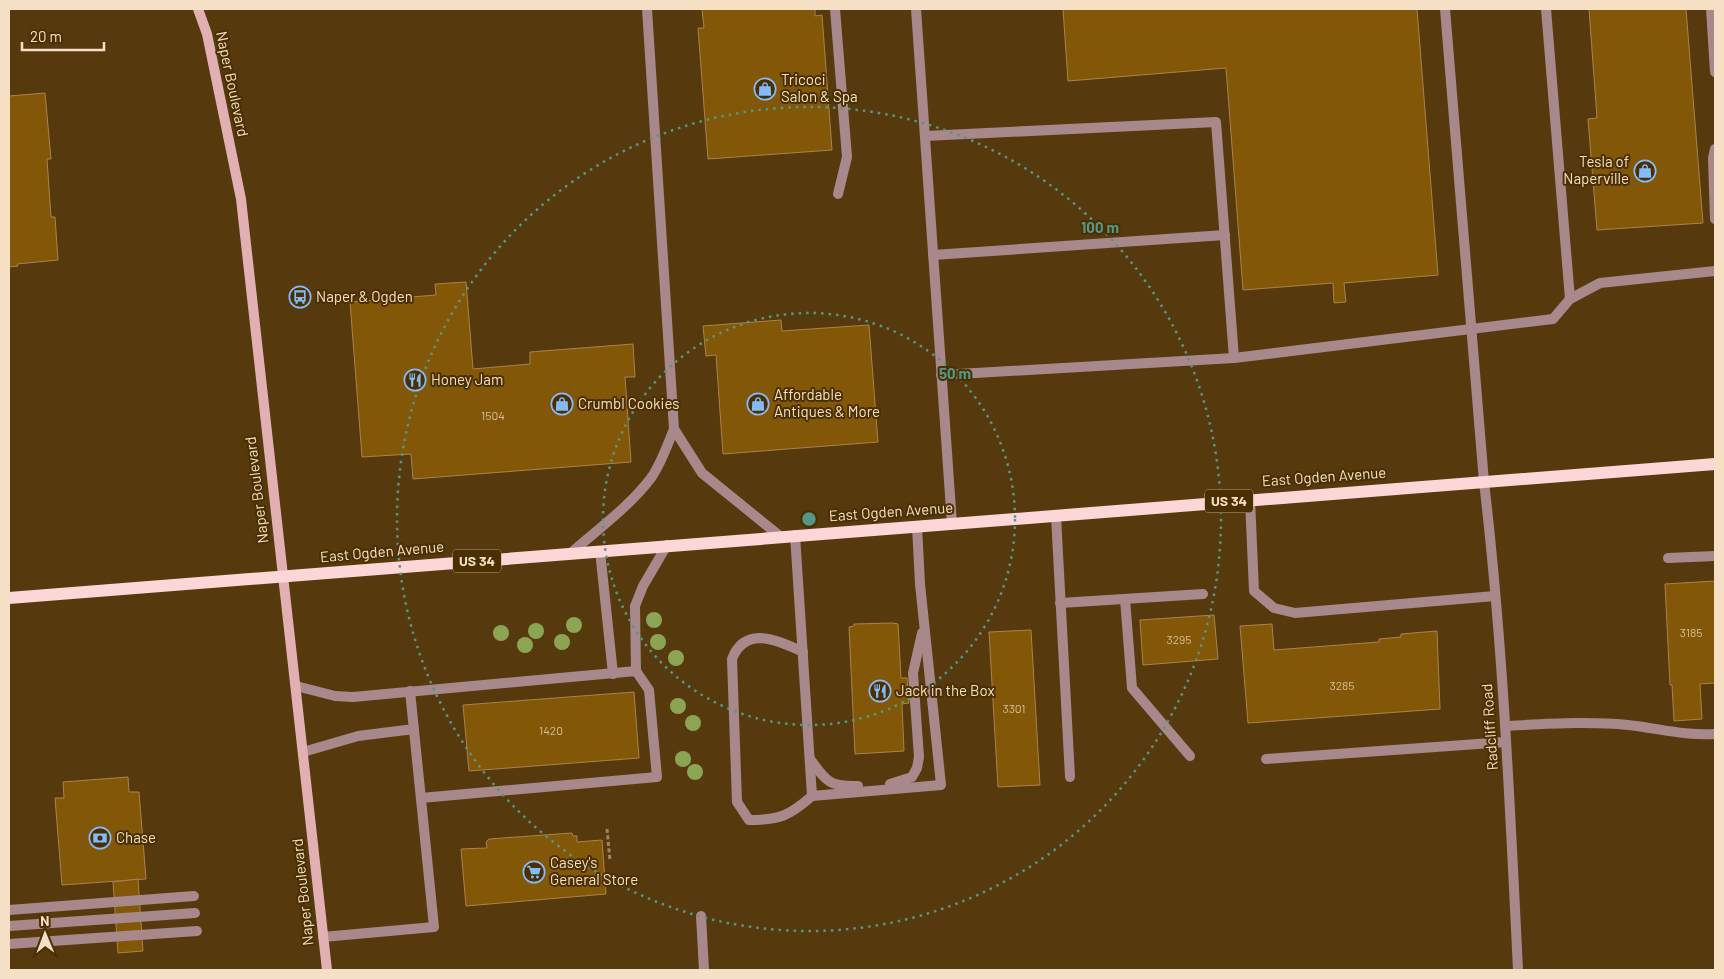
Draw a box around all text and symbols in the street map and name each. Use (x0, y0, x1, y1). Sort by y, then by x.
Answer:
scale bar (22, 20, 105, 52)
text: 20 m (30, 27, 62, 45)
street label: Naper Boulevard (213, 29, 253, 138)
place label: Tricoci Salon & Spa (781, 70, 858, 105)
shop icon: Tricoci Salon & Spa (753, 77, 777, 101)
place label: Tesla of Naperville (1563, 152, 1629, 187)
shop icon: Tesla of Naperville (1633, 159, 1657, 183)
text: 100 m (1081, 218, 1119, 236)
bus stop icon: Naper & Ogden (288, 285, 312, 309)
place label: Naper & Ogden (316, 287, 413, 305)
text: 50 m (939, 364, 971, 382)
restaurant icon: Honey Jam (403, 368, 427, 392)
place label: Honey Jam (431, 370, 503, 388)
place label: Affordable Antiques & More (774, 385, 880, 420)
shop icon: Crumbl Cookies (550, 392, 574, 416)
shop icon: Affordable Antiques & More (746, 392, 770, 416)
place label: Crumbl Cookies (578, 394, 680, 412)
house number: 1504 (481, 408, 505, 422)
street label: Naper Boulevard (241, 436, 271, 545)
street label: East Ogden Avenue (1261, 463, 1387, 489)
road number: US 34 (1205, 490, 1253, 512)
street label: East Ogden Avenue (828, 498, 954, 524)
centre of rings (800, 510, 818, 528)
street label: East Ogden Avenue (319, 537, 445, 565)
road number: US 34 (453, 550, 501, 572)
house number: 3185 (1680, 625, 1702, 639)
house number: 3295 (1166, 632, 1192, 646)
house number: 3285 (1329, 678, 1355, 692)
restaurant icon: Jack in the Box (868, 679, 892, 703)
place label: Jack in the Box (896, 681, 995, 699)
street label: Radcliff Road (1477, 683, 1501, 771)
house number: 3301 (1002, 701, 1026, 715)
house number: 1420 (539, 723, 563, 737)
bank icon: Chase (88, 826, 112, 850)
place label: Chase (116, 828, 156, 846)
street label: Naper Boulevard (287, 838, 317, 947)
place label: Casey's General Store (550, 853, 638, 888)
supermarket icon: Casey's General Store (522, 860, 546, 884)
north arrow (20, 909, 70, 959)
text: N (40, 912, 50, 929)

